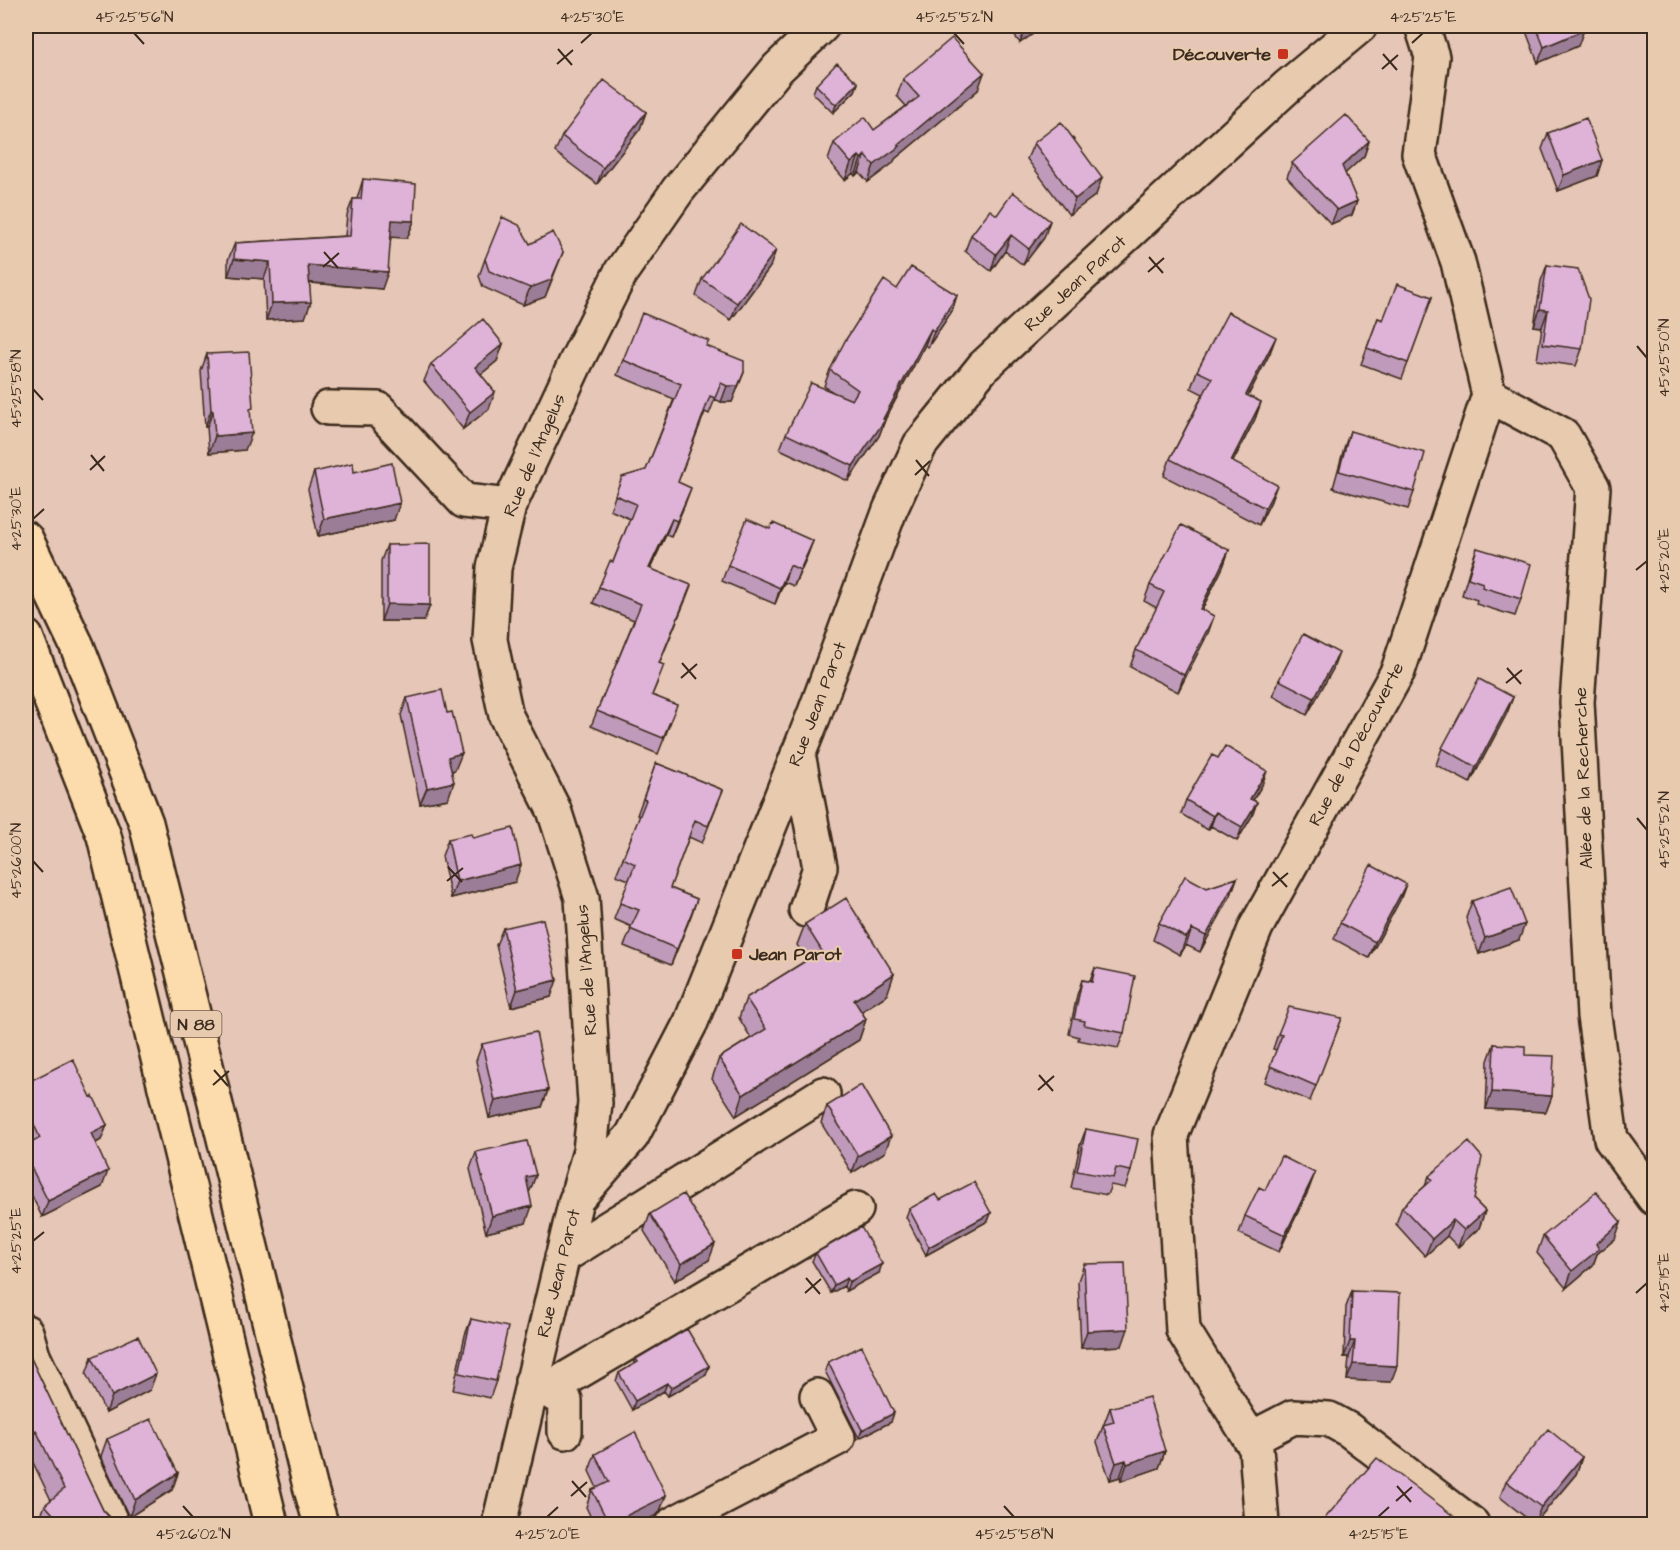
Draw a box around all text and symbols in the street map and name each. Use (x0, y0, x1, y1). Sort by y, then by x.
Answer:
text: 45°25'56"N (95, 7, 173, 28)
text: 4°25'30"E (560, 7, 624, 28)
text: 45°25'52"N (915, 7, 993, 28)
text: 4°25'25"E (1390, 7, 1457, 28)
place label: Découverte (1173, 42, 1271, 67)
marker: Découverte (1276, 47, 1290, 61)
street label: Rue Jean Parot (1019, 229, 1132, 337)
text: 45°25'50"N (1654, 319, 1675, 397)
text: 45°25'58"N (6, 349, 27, 429)
street label: Rue de l'Angelus (497, 390, 573, 521)
text: 4°25'30"E (6, 487, 27, 551)
text: 4°25'20"E (1654, 528, 1675, 594)
street label: Rue Jean Parot (782, 638, 853, 770)
street label: Rue de la Découverte (1303, 658, 1410, 831)
street label: Allée de la Recherche (1568, 686, 1599, 869)
text: 45°25'52"N (1654, 791, 1675, 869)
text: 45°26'00"N (6, 823, 27, 899)
street label: Rue de l'Angelus (569, 903, 605, 1036)
place label: Jean Parot (748, 942, 842, 967)
marker: Jean Parot (730, 947, 744, 961)
road number: N 88 (170, 1011, 222, 1037)
street label: Rue Jean Parot (530, 1206, 587, 1340)
text: 4°25'25"E (6, 1208, 27, 1274)
text: 4°25'15"E (1654, 1253, 1675, 1313)
text: 45°26'02"N (155, 1524, 231, 1545)
text: 4°25'20"E (514, 1524, 580, 1545)
text: 45°25'58"N (974, 1524, 1054, 1545)
text: 4°25'15"E (1348, 1524, 1408, 1545)

